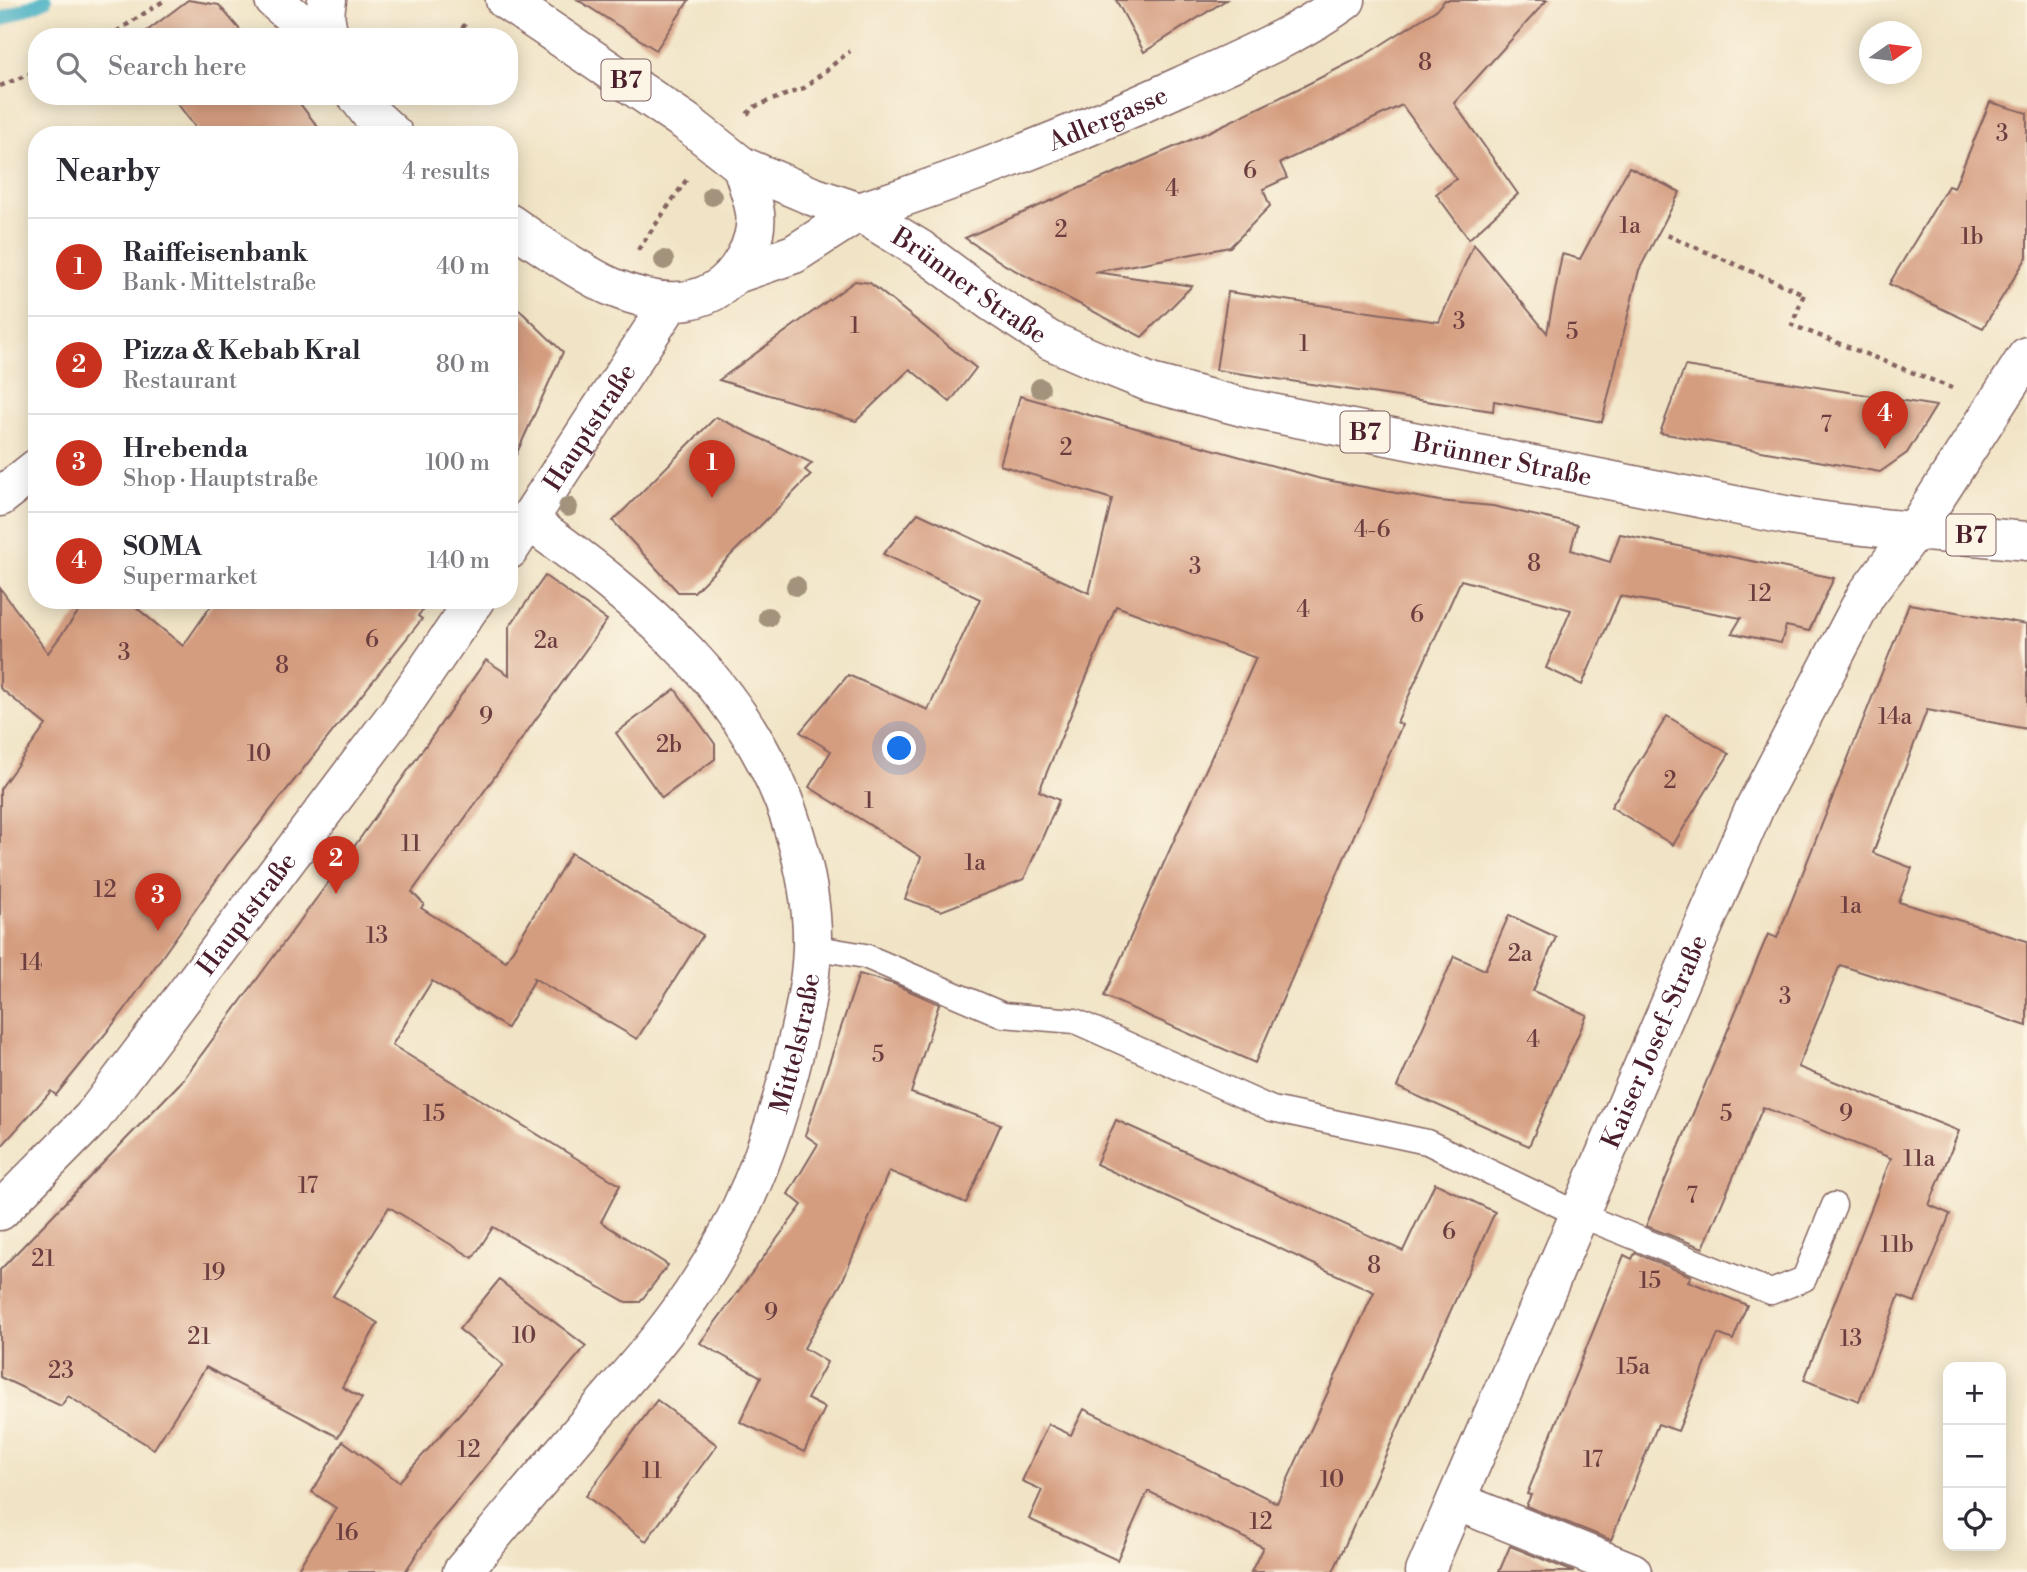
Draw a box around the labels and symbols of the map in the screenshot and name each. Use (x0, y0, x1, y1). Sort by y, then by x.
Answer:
north arrow (1859, 21, 1922, 84)
house number: 8 (1418, 49, 1432, 77)
road number: B7 (602, 60, 650, 100)
street label: Adlergasse (1043, 79, 1173, 159)
house number: 3 (1996, 120, 2008, 148)
house number: 6 (1243, 157, 1257, 185)
house number: 4 (1165, 175, 1179, 203)
house number: 1a (1619, 212, 1641, 240)
house number: 2 (1054, 216, 1068, 244)
street label: Brünner Straße (885, 220, 1053, 351)
house number: 1b (1960, 223, 1984, 251)
house number: 3 (1453, 308, 1465, 336)
house number: 1 (850, 312, 860, 340)
house number: 5 (1566, 318, 1578, 346)
house number: 1 (1299, 330, 1309, 358)
street label: Hauptstraße (537, 358, 643, 497)
pin: 4 (1862, 391, 1908, 449)
house number: 7 (1820, 411, 1832, 439)
road number: B7 (1340, 412, 1390, 452)
street label: Brünner Straße (1409, 426, 1595, 493)
house number: 2 (1059, 434, 1073, 462)
pin: 1 (689, 440, 735, 498)
road number: B7 (1946, 514, 1996, 556)
house number: 4-6 (1354, 516, 1390, 544)
house number: 8 (1527, 550, 1541, 578)
house number: 3 (1189, 553, 1201, 581)
house number: 12 (1748, 580, 1772, 608)
house number: 4 (1296, 596, 1310, 624)
house number: 6 (1410, 601, 1424, 629)
house number: 6 (365, 626, 379, 654)
house number: 2a (534, 627, 559, 655)
house number: 3 (118, 639, 130, 667)
house number: 8 (275, 652, 289, 680)
house number: 9 (479, 703, 493, 731)
house number: 14a (1878, 703, 1913, 731)
house number: 2b (656, 731, 682, 759)
your location (882, 731, 916, 765)
house number: 10 (247, 740, 271, 768)
house number: 2 (1663, 767, 1677, 795)
house number: 1 (864, 787, 874, 815)
house number: 11 (401, 830, 421, 858)
pin: 2 (313, 836, 359, 894)
street label: Hauptstraße (190, 846, 304, 982)
house number: 1a (964, 849, 986, 877)
pin: 3 (135, 873, 181, 931)
house number: 12 (93, 876, 117, 904)
house number: 1a (1840, 892, 1862, 920)
house number: 13 (366, 922, 388, 950)
street label: Kaiser Josef-Straße (1595, 930, 1715, 1153)
house number: 2a (1508, 940, 1533, 968)
house number: 14 (20, 949, 42, 977)
street label: Mittelstraße (764, 971, 827, 1117)
house number: 3 (1779, 983, 1791, 1011)
house number: 4 (1526, 1026, 1540, 1054)
house number: 5 (872, 1041, 884, 1069)
house number: 15 (423, 1100, 445, 1128)
house number: 5 (1720, 1100, 1732, 1128)
house number: 9 (1839, 1100, 1853, 1128)
house number: 11a (1903, 1145, 1935, 1173)
house number: 17 (298, 1172, 319, 1200)
house number: 7 (1686, 1182, 1698, 1210)
house number: 6 (1442, 1218, 1456, 1246)
house number: 11b (1880, 1231, 1914, 1259)
house number: 21 (31, 1245, 55, 1273)
house number: 8 (1367, 1252, 1381, 1280)
house number: 19 (202, 1259, 226, 1287)
house number: 15 (1639, 1267, 1661, 1295)
house number: 9 (764, 1299, 778, 1327)
house number: 10 (512, 1322, 536, 1350)
house number: 21 (187, 1323, 211, 1351)
house number: 13 (1840, 1325, 1862, 1353)
house number: 15a (1616, 1353, 1650, 1381)
house number: 23 (48, 1357, 74, 1385)
house number: 12 (457, 1436, 481, 1464)
house number: 17 (1583, 1446, 1604, 1474)
house number: 11 (642, 1457, 662, 1485)
house number: 10 (1320, 1466, 1344, 1494)
house number: 12 (1249, 1508, 1273, 1536)
house number: 16 (335, 1519, 359, 1547)

